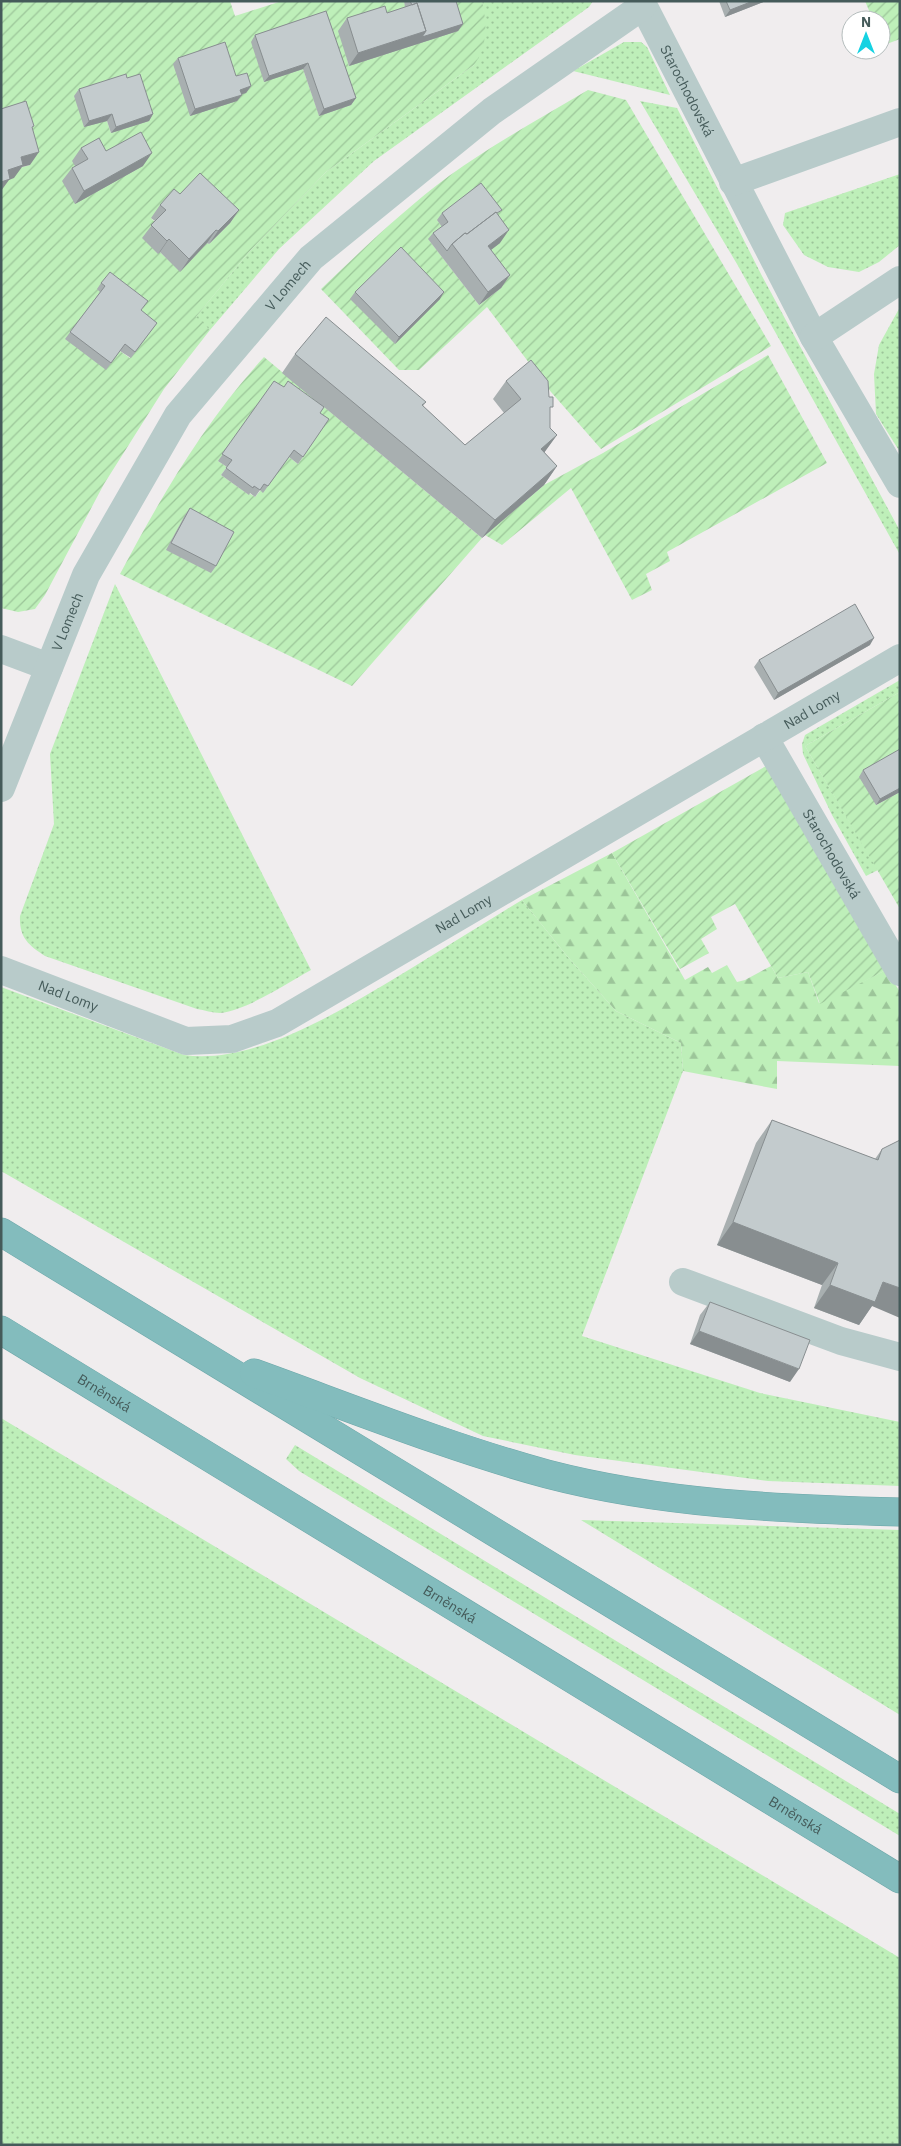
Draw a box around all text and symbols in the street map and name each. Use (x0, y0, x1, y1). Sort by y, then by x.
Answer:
north arrow (841, 10, 891, 60)
text: N (861, 13, 871, 31)
street label: Starochodovská (656, 42, 719, 140)
street label: V Lomech (261, 256, 315, 314)
street label: V Lomech (48, 590, 87, 654)
street label: Nad Lomy (780, 686, 844, 733)
street label: Starochodovská (799, 806, 865, 902)
street label: Nad Lomy (432, 890, 495, 937)
street label: Nad Lomy (36, 976, 101, 1015)
street label: Brněnská (74, 1370, 135, 1417)
street label: Brněnská (420, 1581, 480, 1628)
street label: Brněnská (765, 1792, 826, 1839)

